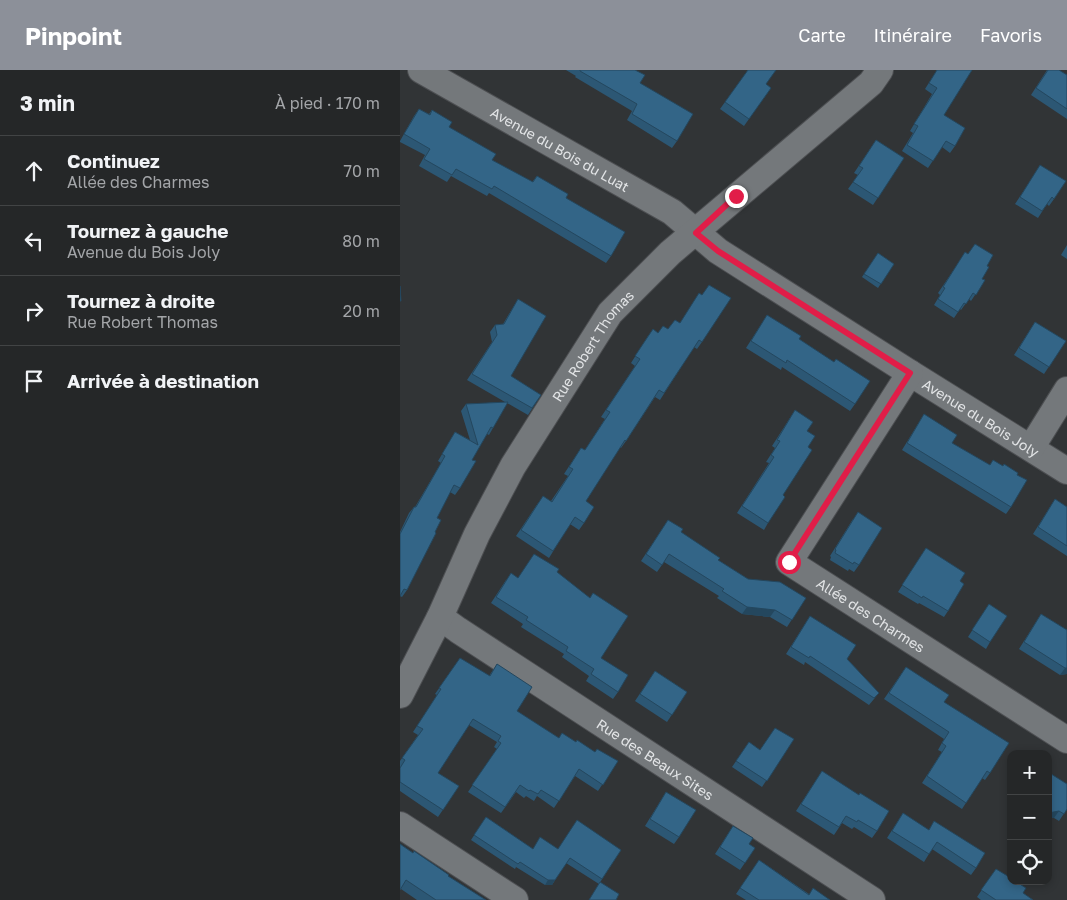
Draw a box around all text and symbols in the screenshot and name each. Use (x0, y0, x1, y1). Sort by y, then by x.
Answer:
text: Pinpoint (25, 21, 122, 50)
text: Carte (798, 24, 846, 46)
text: Itinéraire (874, 24, 952, 46)
text: Favoris (980, 24, 1042, 46)
text: 3 min (20, 90, 75, 116)
text: À pied · 170 m (275, 93, 380, 113)
street label: Avenue du Bois du Luat (488, 103, 632, 195)
text: Continuez (67, 149, 160, 172)
icon: ahead (20, 157, 48, 185)
text: 70 m (343, 161, 380, 181)
text: Allée des Charmes (67, 172, 210, 192)
route end (725, 185, 748, 208)
text: Tournez à gauche (67, 219, 228, 242)
icon: left (20, 227, 48, 255)
text: 80 m (342, 231, 380, 251)
text: Avenue du Bois Joly (67, 242, 220, 262)
street label: Rue Robert Thomas (548, 286, 637, 404)
text: Tournez à droite (67, 289, 215, 312)
icon: right (20, 297, 48, 325)
text: 20 m (343, 301, 380, 321)
text: Rue Robert Thomas (67, 312, 218, 332)
icon: arrive (20, 367, 48, 395)
text: Arrivée à destination (67, 369, 259, 392)
street label: Avenue du Bois Joly (920, 375, 1043, 460)
route start (778, 551, 801, 574)
street label: Allée des Charmes (814, 574, 928, 655)
street label: Rue des Beaux Sites (594, 715, 717, 803)
map controls (1007, 750, 1052, 885)
button: + (1007, 750, 1052, 795)
button: − (1007, 795, 1052, 840)
button: locate (1007, 840, 1052, 885)

